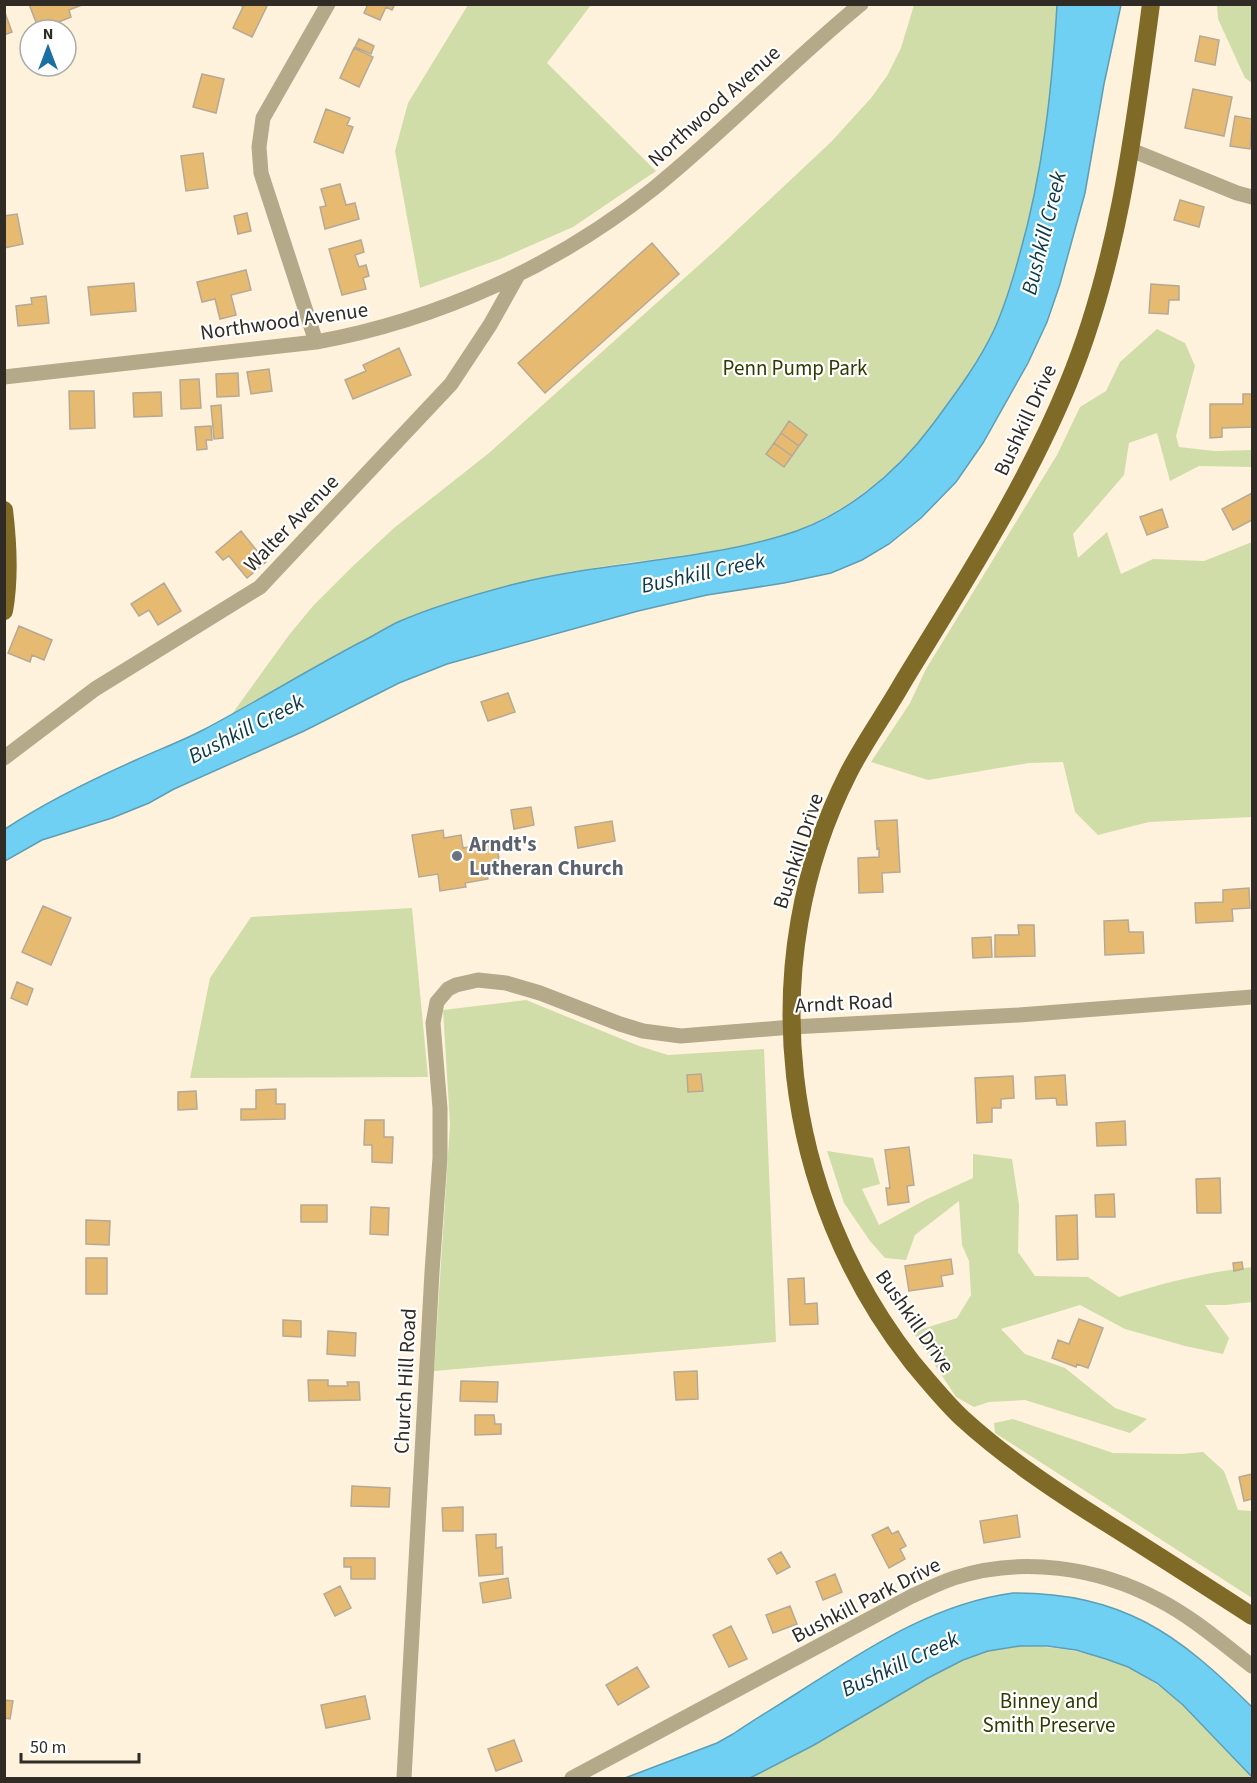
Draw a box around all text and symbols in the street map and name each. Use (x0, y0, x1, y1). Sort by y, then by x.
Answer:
north arrow (18, 18, 78, 78)
text: N (43, 23, 53, 45)
street label: Northwood Avenue (641, 38, 787, 174)
water label: Bushkill Creek (1013, 167, 1075, 298)
street label: Northwood Avenue (198, 294, 370, 348)
park label: Penn Pump Park (723, 353, 868, 383)
street label: Bushkill Drive (986, 359, 1064, 481)
street label: Walter Avenue (237, 467, 345, 579)
water label: Bushkill Creek (638, 544, 769, 602)
water label: Bushkill Creek (182, 686, 310, 772)
street label: Bushkill Drive (765, 789, 831, 913)
place label: Arndt's Lutheran Church (468, 829, 624, 883)
marker: Arndt's Lutheran Church (450, 849, 464, 863)
street label: Arndt Road (794, 985, 894, 1021)
street label: Bushkill Drive (868, 1263, 962, 1379)
street label: Church Hill Road (386, 1307, 424, 1455)
street label: Bushkill Park Drive (786, 1550, 946, 1650)
water label: Bushkill Creek (836, 1623, 964, 1705)
park label: Binney and Smith Preserve (982, 1686, 1116, 1740)
scale bar (21, 1726, 140, 1764)
text: 50 m (30, 1735, 66, 1760)

